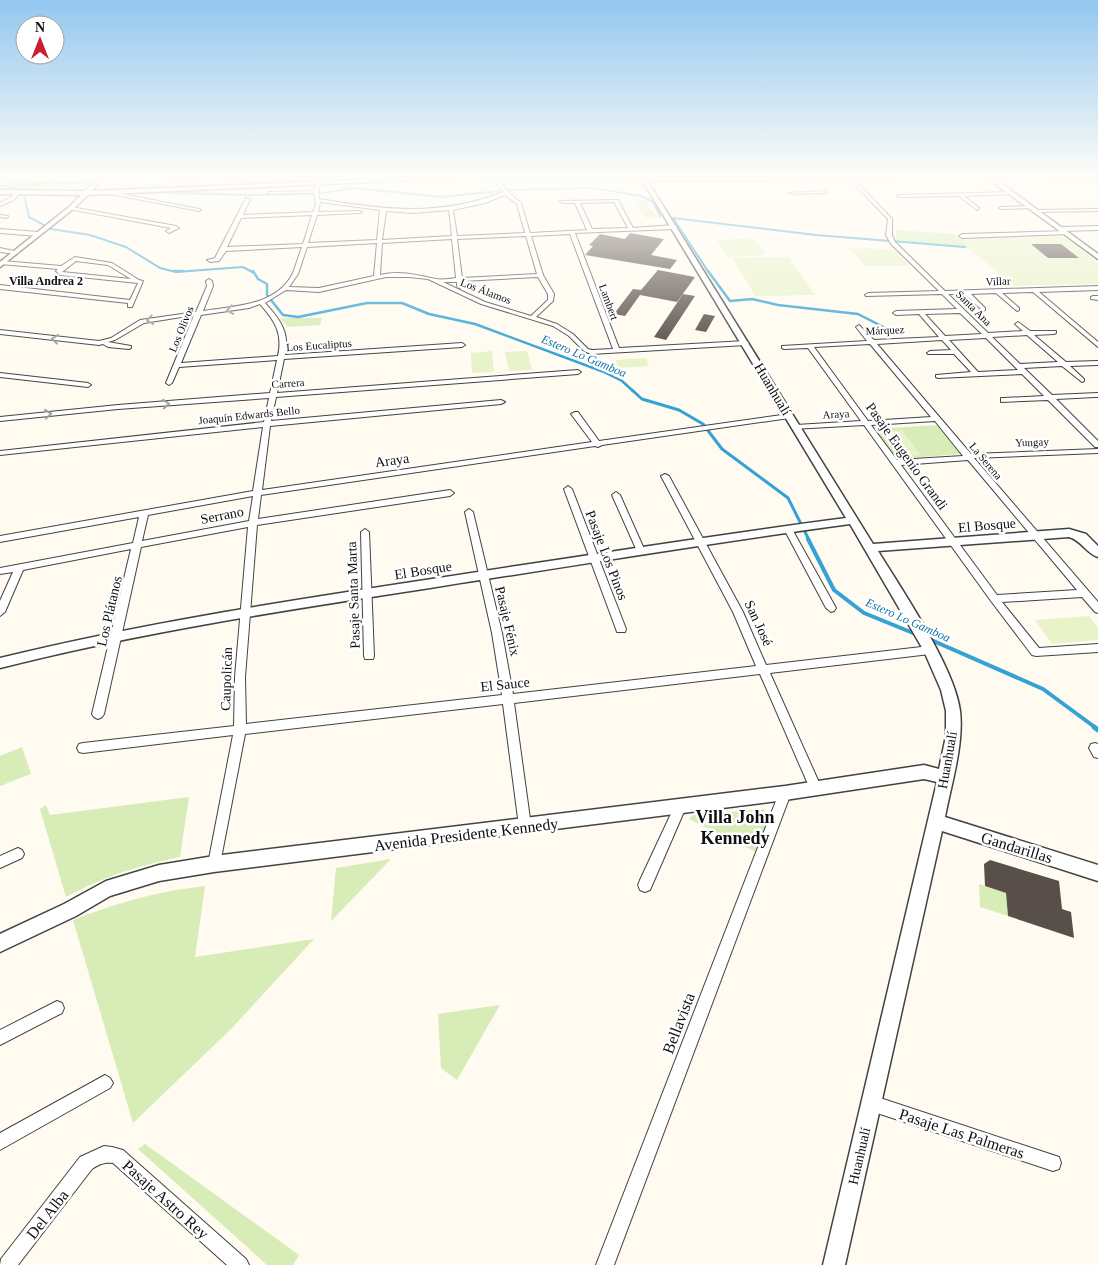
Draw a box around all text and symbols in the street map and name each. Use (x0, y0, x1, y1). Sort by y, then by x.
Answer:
north arrow (15, 15, 65, 65)
text: N (35, 20, 45, 35)
district label: Villa Andrea 2 (9, 274, 83, 288)
street label: Villar (985, 275, 1011, 287)
street label: Los Álamos (459, 276, 513, 306)
street label: Lambert (597, 282, 621, 322)
street label: Santa Ana (954, 288, 994, 328)
street label: Los Olivos (166, 304, 196, 354)
one-way arrow (226, 304, 234, 314)
one-way arrow (145, 314, 154, 324)
street label: Márquez (865, 323, 905, 337)
water label: Estero Lo Gamboa (539, 331, 629, 380)
one-way arrow (51, 334, 59, 344)
street label: Los Eucaliptus (286, 337, 352, 353)
street label: Huanhualí (751, 360, 794, 418)
street label: Carrera (271, 376, 305, 390)
one-way arrow (163, 398, 171, 409)
street label: Pasaje Eugenio Grandi (863, 400, 950, 513)
street label: Joaquín Edwards Bello (198, 404, 301, 426)
street label: Araya (822, 407, 850, 421)
one-way arrow (45, 409, 53, 420)
street label: Yungay (1015, 435, 1050, 449)
street label: La Serena (967, 440, 1005, 482)
street label: Araya (374, 451, 411, 470)
street label: Serrano (199, 504, 245, 527)
street label: Pasaje Los Pinos (583, 508, 631, 602)
street label: El Bosque (958, 516, 1017, 535)
street label: Pasaje Santa Marta (344, 540, 363, 649)
street label: El Bosque (393, 559, 453, 582)
street label: Los Plátanos (94, 574, 125, 648)
street label: Pasaje Fénix (492, 585, 523, 657)
water label: Estero Lo Gamboa (863, 595, 952, 645)
street label: San José (741, 598, 776, 648)
street label: Caupolicán (218, 647, 235, 711)
street label: El Sauce (480, 674, 530, 695)
street label: Huanhualí (935, 730, 960, 790)
district label: Villa John Kennedy (696, 807, 774, 848)
street label: Avenida Presidente Kennedy (373, 815, 559, 855)
street label: Gandarillas (979, 829, 1055, 866)
street label: Bellavista (659, 990, 698, 1056)
street label: Pasaje Las Palmeras (897, 1105, 1027, 1163)
street label: Huanhualí (846, 1126, 873, 1186)
street label: Pasaje Astro Rey (119, 1156, 212, 1243)
street label: Del Alba (23, 1186, 72, 1242)

